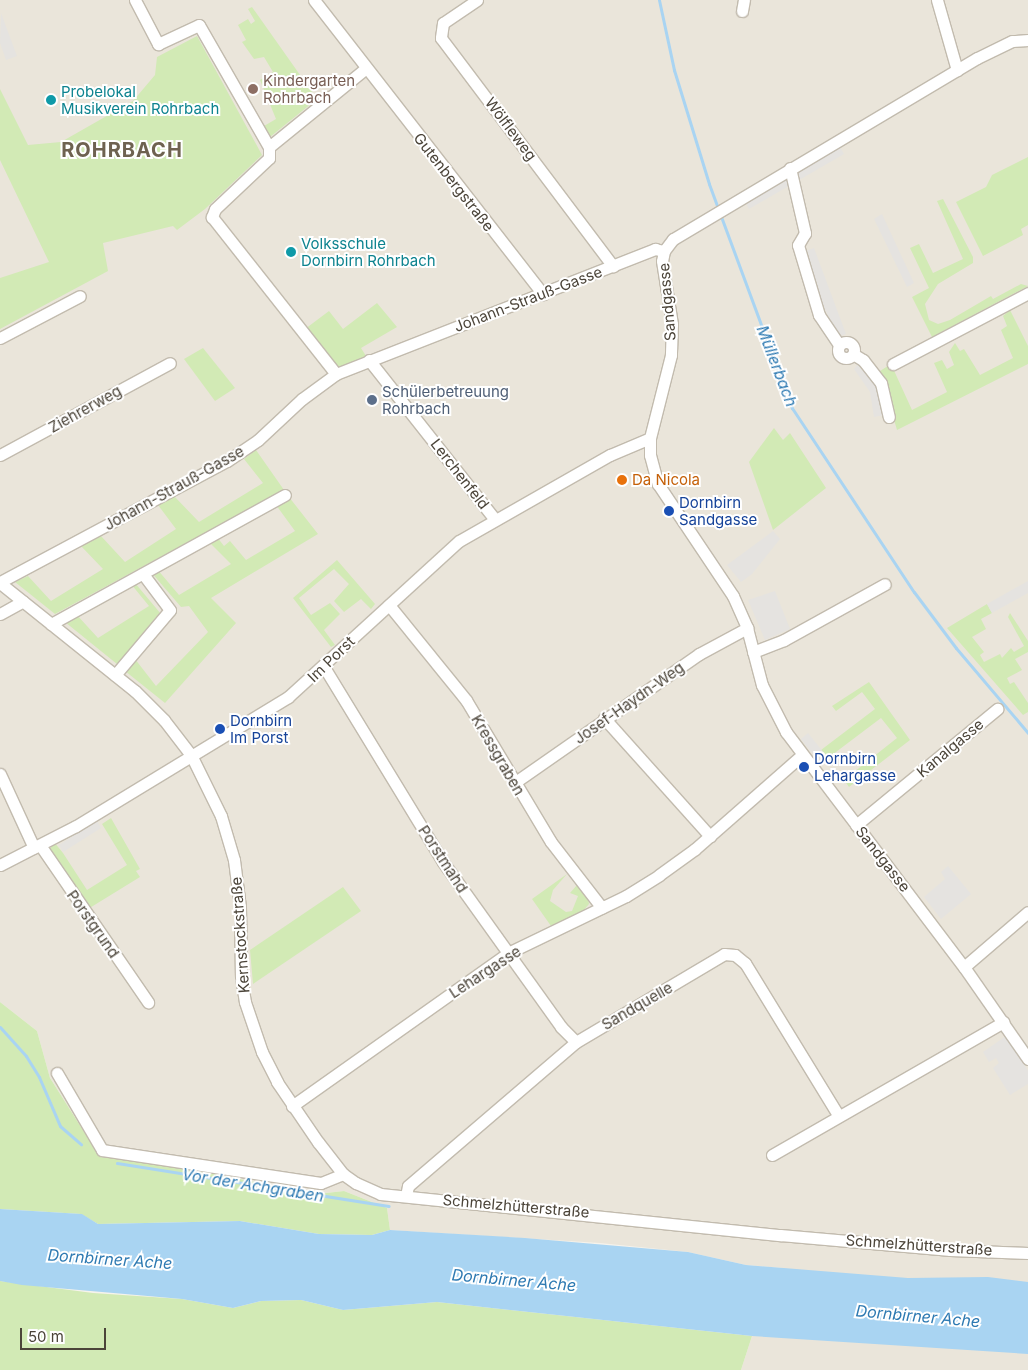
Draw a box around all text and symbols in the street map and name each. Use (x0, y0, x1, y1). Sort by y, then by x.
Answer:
place label: Kindergarten Rohrbach (263, 71, 355, 106)
place label: Probelokal Musikverein Rohrbach (61, 82, 219, 117)
marker: Kindergarten Rohrbach (247, 83, 259, 95)
marker: Probelokal Musikverein Rohrbach (45, 94, 57, 106)
street label: Wölfleweg (481, 94, 541, 164)
street label: Gutenbergstraße (410, 129, 498, 235)
district label: ROHRBACH (60, 138, 184, 162)
place label: Volksschule Dornbirn Rohrbach (301, 234, 436, 269)
marker: Volksschule Dornbirn Rohrbach (285, 246, 297, 258)
street label: Johann-Strauß-Gasse (451, 262, 605, 336)
street label: Sandgasse (655, 262, 679, 342)
water label: Müllerbach (753, 323, 801, 409)
street label: Ziehrerweg (45, 382, 125, 436)
place label: Schülerbetreuung Rohrbach (382, 382, 509, 417)
marker: Schülerbetreuung Rohrbach (366, 394, 378, 406)
street label: Lerchenfeld (427, 435, 493, 513)
street label: Johann-Strauß-Gasse (101, 442, 247, 534)
place label: Da Nicola (632, 471, 700, 489)
marker: Da Nicola (616, 474, 628, 486)
place label: Dornbirn Sandgasse (679, 493, 757, 528)
marker: Dornbirn Sandgasse (663, 505, 675, 517)
street label: Im Porst (304, 632, 358, 686)
street label: Josef-Haydn-Weg (571, 658, 687, 748)
place label: Dornbirn Im Porst (230, 711, 292, 746)
street label: Kressgraben (468, 711, 528, 799)
street label: Kanalgasse (913, 715, 987, 781)
marker: Dornbirn Im Porst (214, 723, 226, 735)
place label: Dornbirn Lehargasse (814, 749, 896, 784)
marker: Dornbirn Lehargasse (798, 761, 810, 773)
street label: Porstmahd (415, 822, 471, 896)
street label: Sandgasse (852, 823, 914, 895)
street label: Kernstockstraße (227, 876, 253, 994)
street label: Porstgrund (63, 887, 123, 961)
street label: Lehargasse (446, 942, 524, 1002)
street label: Sandquelle (598, 978, 676, 1034)
water label: Vor der Achgraben (181, 1164, 325, 1206)
street label: Schmelzhütterstraße (442, 1191, 590, 1221)
street label: Schmelzhütterstraße (845, 1231, 993, 1259)
water label: Dornbirner Ache (47, 1245, 173, 1273)
water label: Dornbirner Ache (451, 1265, 577, 1295)
water label: Dornbirner Ache (855, 1301, 981, 1331)
scale bar (22, 1318, 109, 1350)
text: 50 m (28, 1327, 64, 1346)

